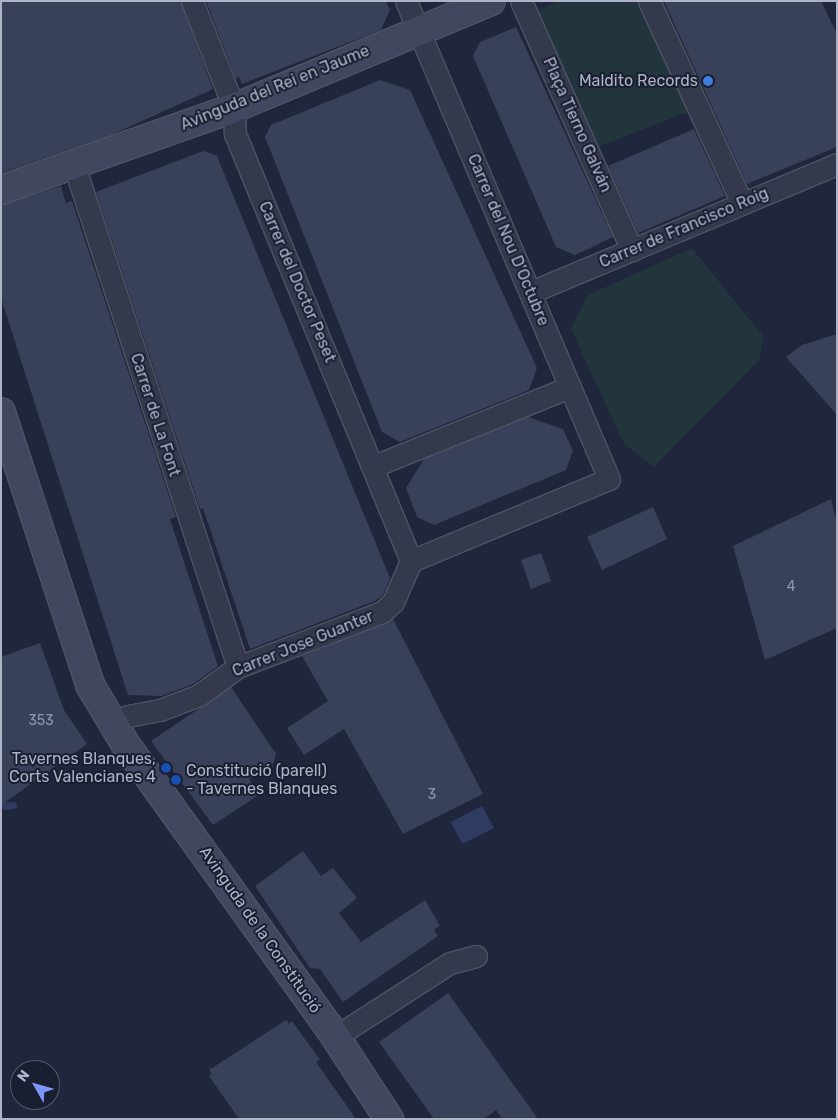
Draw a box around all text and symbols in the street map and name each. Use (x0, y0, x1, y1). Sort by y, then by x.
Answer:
street label: Avinguda del Rei en Jaume (178, 41, 372, 135)
street label: Plaça Tierno Galván (538, 54, 616, 196)
place label: Maldito Records (579, 71, 698, 91)
marker: Maldito Records (702, 75, 714, 87)
street label: Carrer del Nou D'Octubre (463, 151, 553, 329)
street label: Carrer de Francisco Roig (596, 184, 772, 272)
street label: Carrer del Doctor Peset (254, 198, 340, 366)
street label: Carrer de La Font (126, 351, 184, 479)
house number: 4 (787, 579, 795, 595)
street label: Carrer Jose Guanter (229, 607, 377, 681)
house number: 353 (28, 713, 54, 729)
place label: Tavernes Blanques, Corts Valencianes 4 (9, 749, 156, 787)
place label: Constitució (parell) - Tavernes Blanques (186, 761, 338, 799)
marker: Tavernes Blanques, Corts Valencianes 4 (160, 762, 172, 774)
marker: Constitució (parell) - Tavernes Blanques (170, 774, 182, 786)
house number: 3 (428, 787, 436, 803)
street label: Avinguda de la Constitució (195, 843, 325, 1017)
north arrow (10, 1060, 60, 1110)
text: N (14, 1067, 33, 1085)

